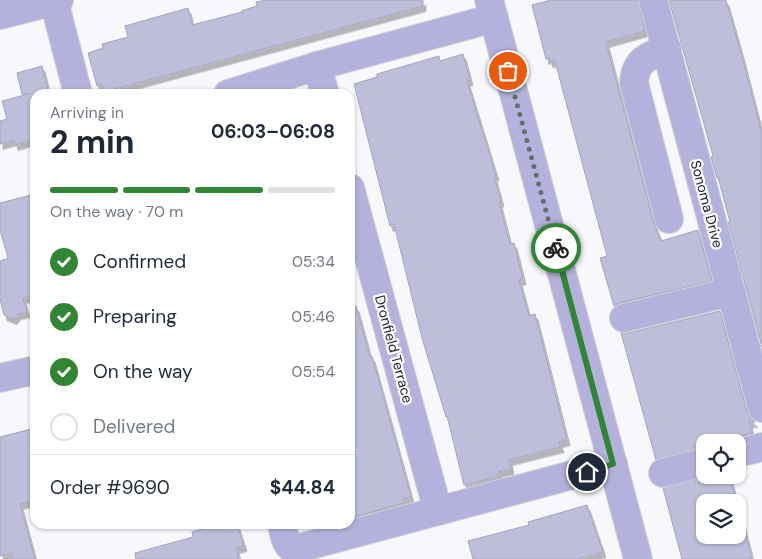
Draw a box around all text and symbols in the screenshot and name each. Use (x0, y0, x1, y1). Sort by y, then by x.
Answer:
pin (487, 50, 529, 92)
icon: bag (494, 57, 522, 85)
text: Arriving in (50, 102, 124, 123)
text: 06:03–06:08 (211, 119, 335, 144)
text: 2 min (50, 121, 135, 163)
street label: Sonoma Drive (687, 158, 727, 250)
text: On the way · 70 m (50, 201, 183, 222)
courier (531, 223, 581, 273)
icon: bike (542, 234, 570, 262)
icon: check (50, 248, 78, 276)
text: Confirmed (93, 249, 186, 274)
text: 05:34 (292, 251, 335, 272)
street label: Dronfield Terrace (371, 293, 417, 405)
icon: check (50, 303, 78, 331)
text: Preparing (93, 304, 177, 329)
text: 05:46 (291, 306, 335, 327)
icon: check (50, 358, 78, 386)
text: On the way (93, 359, 193, 384)
text: 05:54 (292, 361, 335, 382)
text: Delivered (93, 414, 175, 439)
map controls (696, 434, 746, 544)
button: locate (696, 434, 746, 484)
pin (566, 451, 608, 493)
icon: home (573, 458, 601, 486)
text: Order #9690 (50, 475, 170, 500)
text: $44.84 (270, 475, 335, 500)
button: layers (696, 494, 746, 544)

